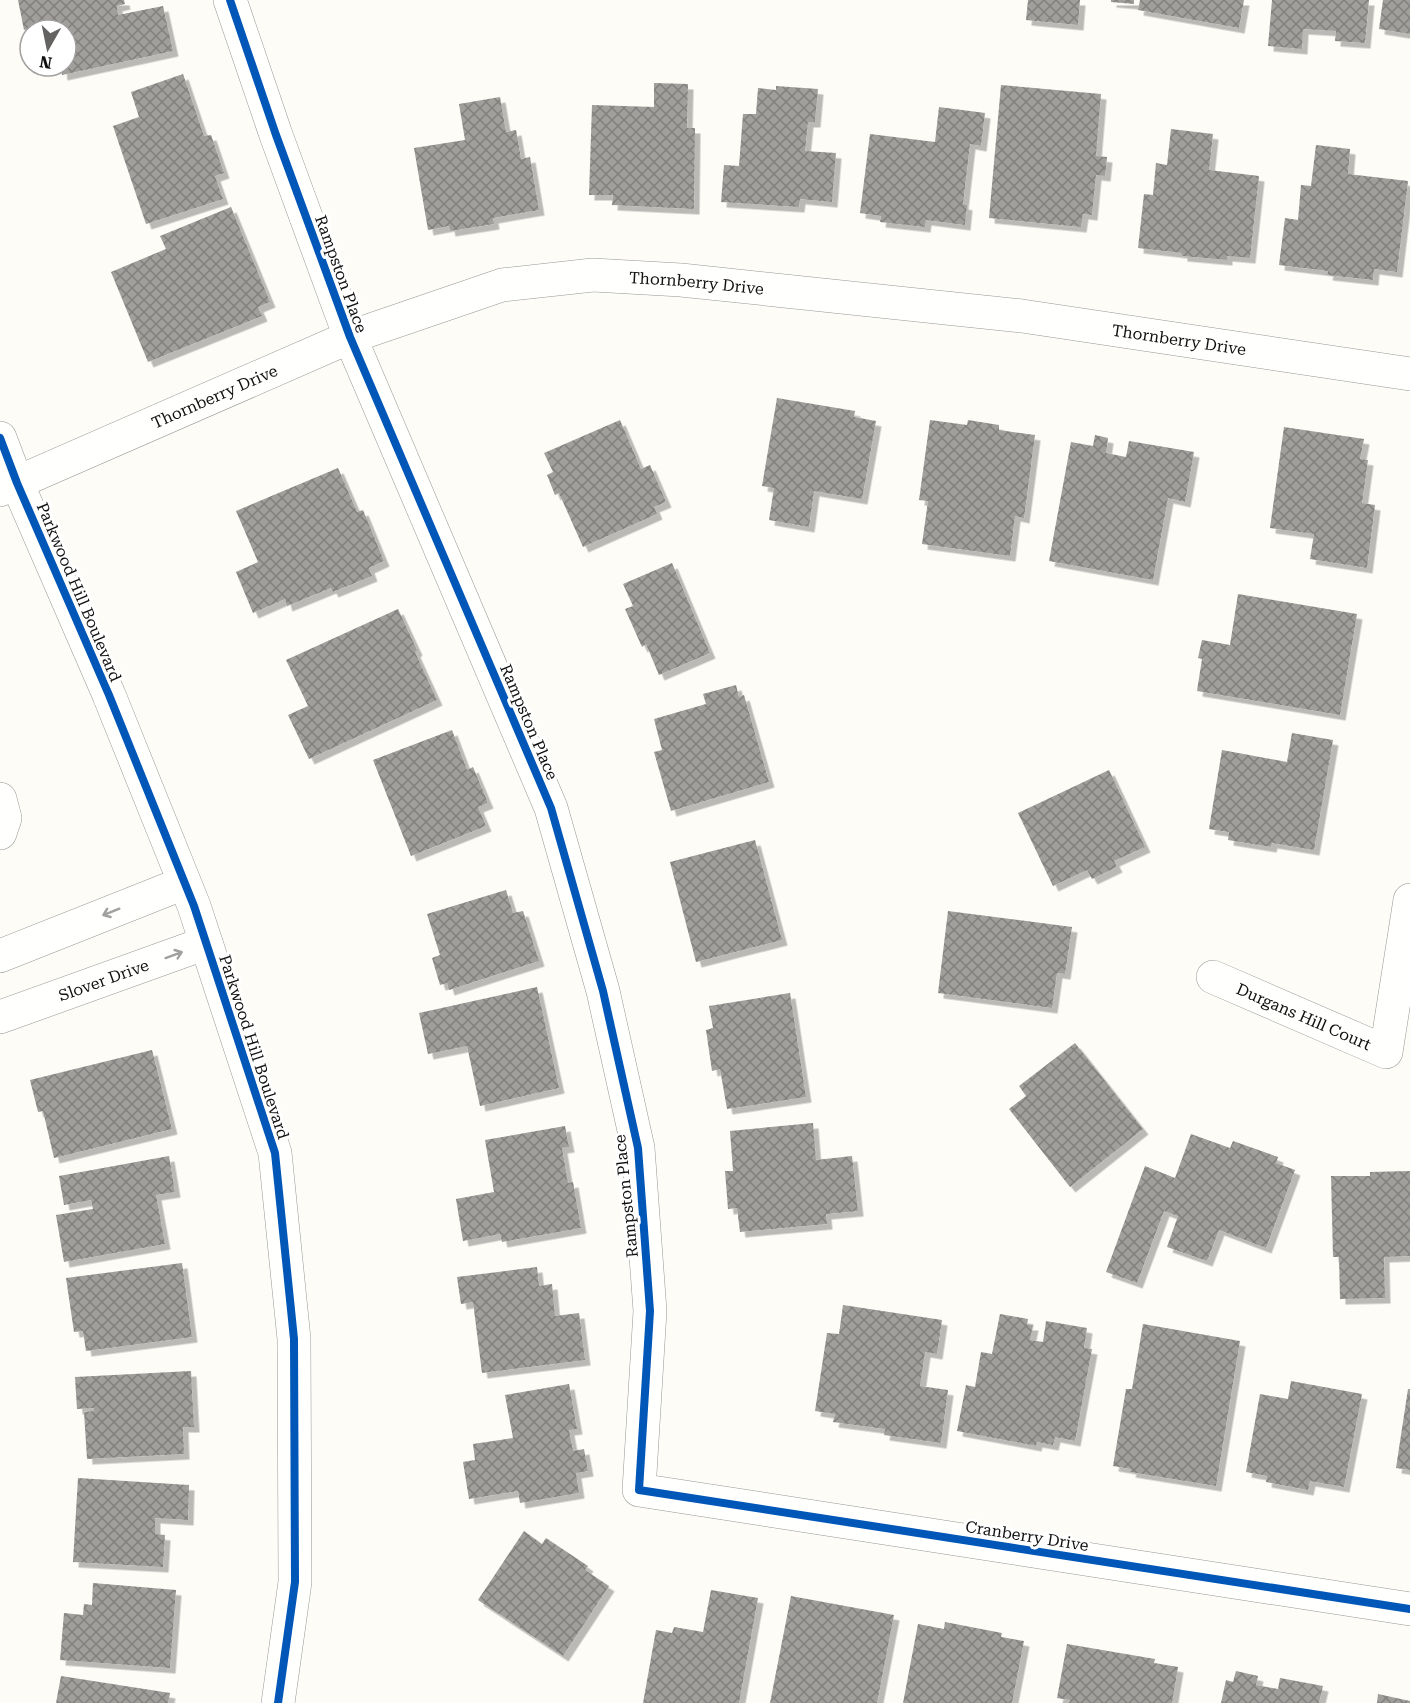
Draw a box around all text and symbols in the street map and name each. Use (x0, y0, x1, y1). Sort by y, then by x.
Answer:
north arrow (18, 18, 78, 78)
text: N (38, 52, 53, 73)
street label: Rampston Place (311, 213, 371, 336)
street label: Thornberry Drive (628, 268, 765, 298)
street label: Thornberry Drive (1111, 320, 1248, 359)
street label: Thornberry Drive (149, 360, 280, 432)
street label: Parkwood Hill Boulevard (33, 500, 125, 684)
street label: Rampston Place (496, 661, 562, 783)
one-way arrow (102, 907, 120, 918)
one-way arrow (164, 948, 182, 959)
street label: Parkwood Hill Boulevard (215, 952, 293, 1142)
street label: Slover Drive (56, 955, 151, 1005)
street label: Durgans Hill Court (1234, 979, 1374, 1054)
street label: Rampston Place (610, 1133, 642, 1258)
street label: Cranberry Drive (964, 1517, 1090, 1555)

